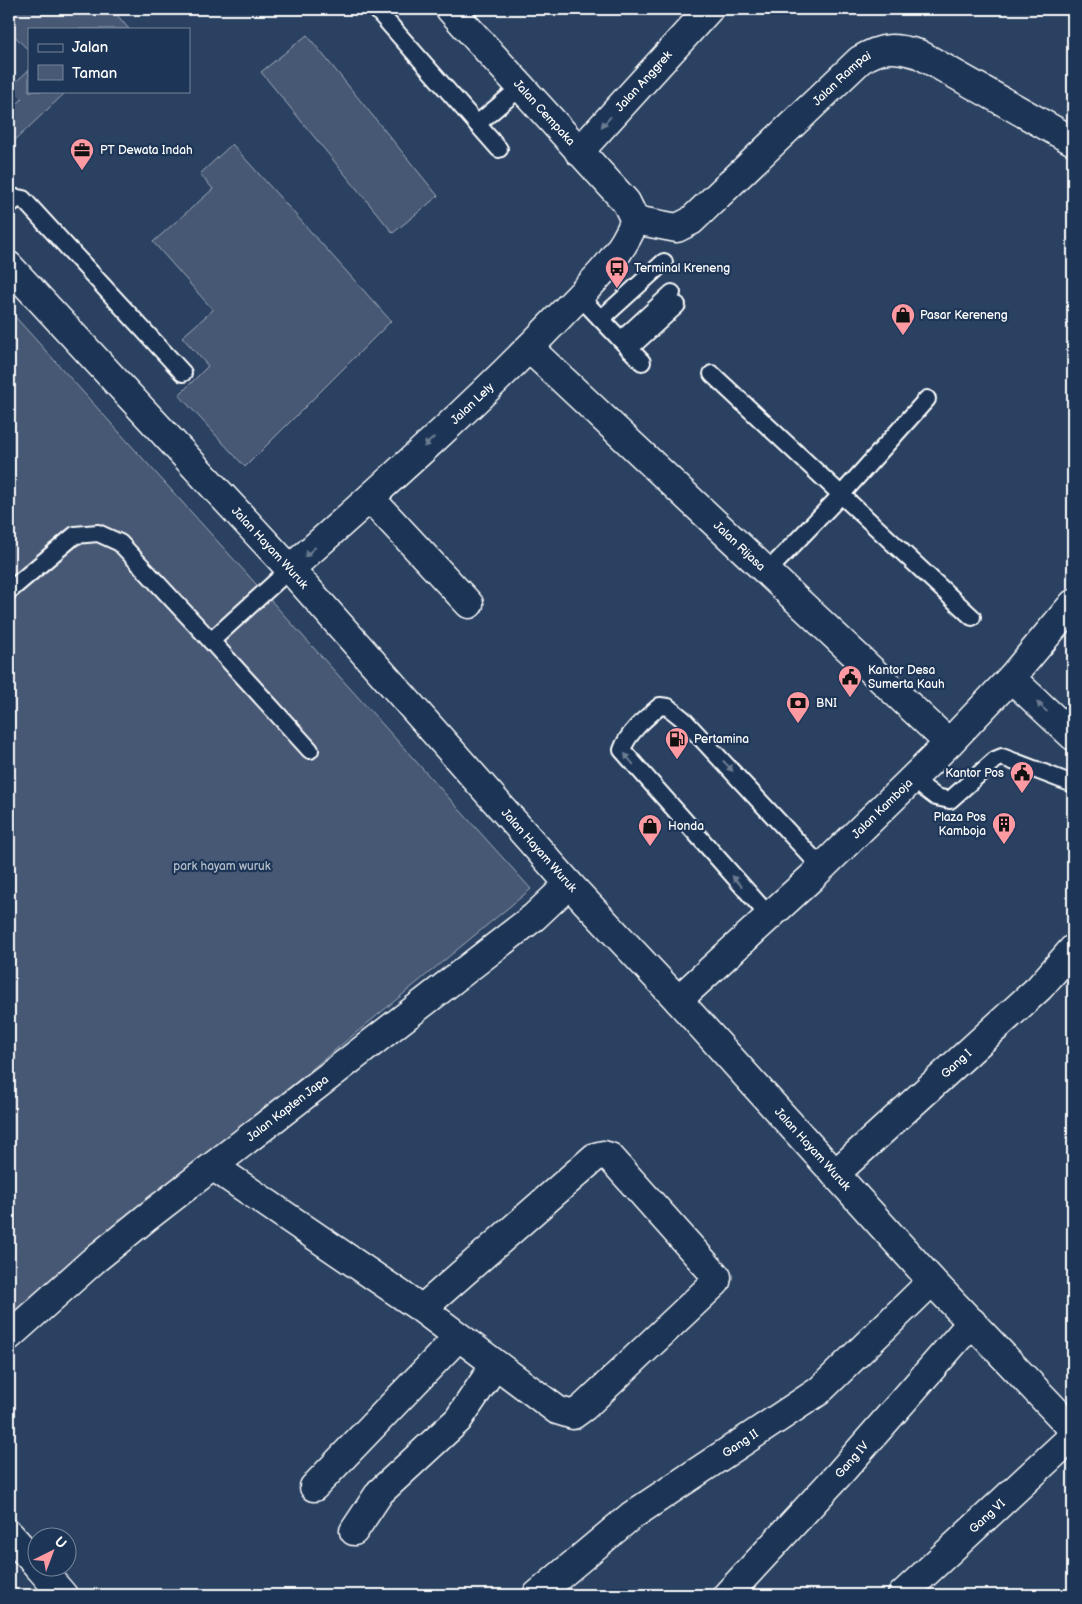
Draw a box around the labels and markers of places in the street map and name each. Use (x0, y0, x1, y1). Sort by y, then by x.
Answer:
office icon: PT Dewata Indah (69, 137, 95, 171)
place label: PT Dewata Indah (100, 143, 193, 158)
bus stop icon: Terminal Kreneng (604, 255, 630, 289)
place label: Terminal Kreneng (634, 261, 730, 276)
shop icon: Pasar Kereneng (890, 302, 916, 336)
place label: Pasar Kereneng (920, 308, 1008, 323)
place label: Kantor Desa Sumerta Kauh (868, 663, 945, 692)
public building icon: Kantor Desa Sumerta Kauh (837, 664, 863, 698)
bank icon: BNI (785, 690, 811, 724)
place label: BNI (816, 696, 837, 711)
fuel station icon: Pertamina (664, 726, 690, 760)
place label: Pertamina (694, 732, 749, 747)
public building icon: Kantor Pos (1009, 760, 1035, 794)
place label: Kantor Pos (945, 766, 1004, 781)
place label: Plaza Pos Kamboja (934, 810, 986, 839)
building icon: Plaza Pos Kamboja (991, 811, 1017, 845)
shop icon: Honda (637, 813, 663, 847)
place label: Honda (668, 819, 704, 834)

